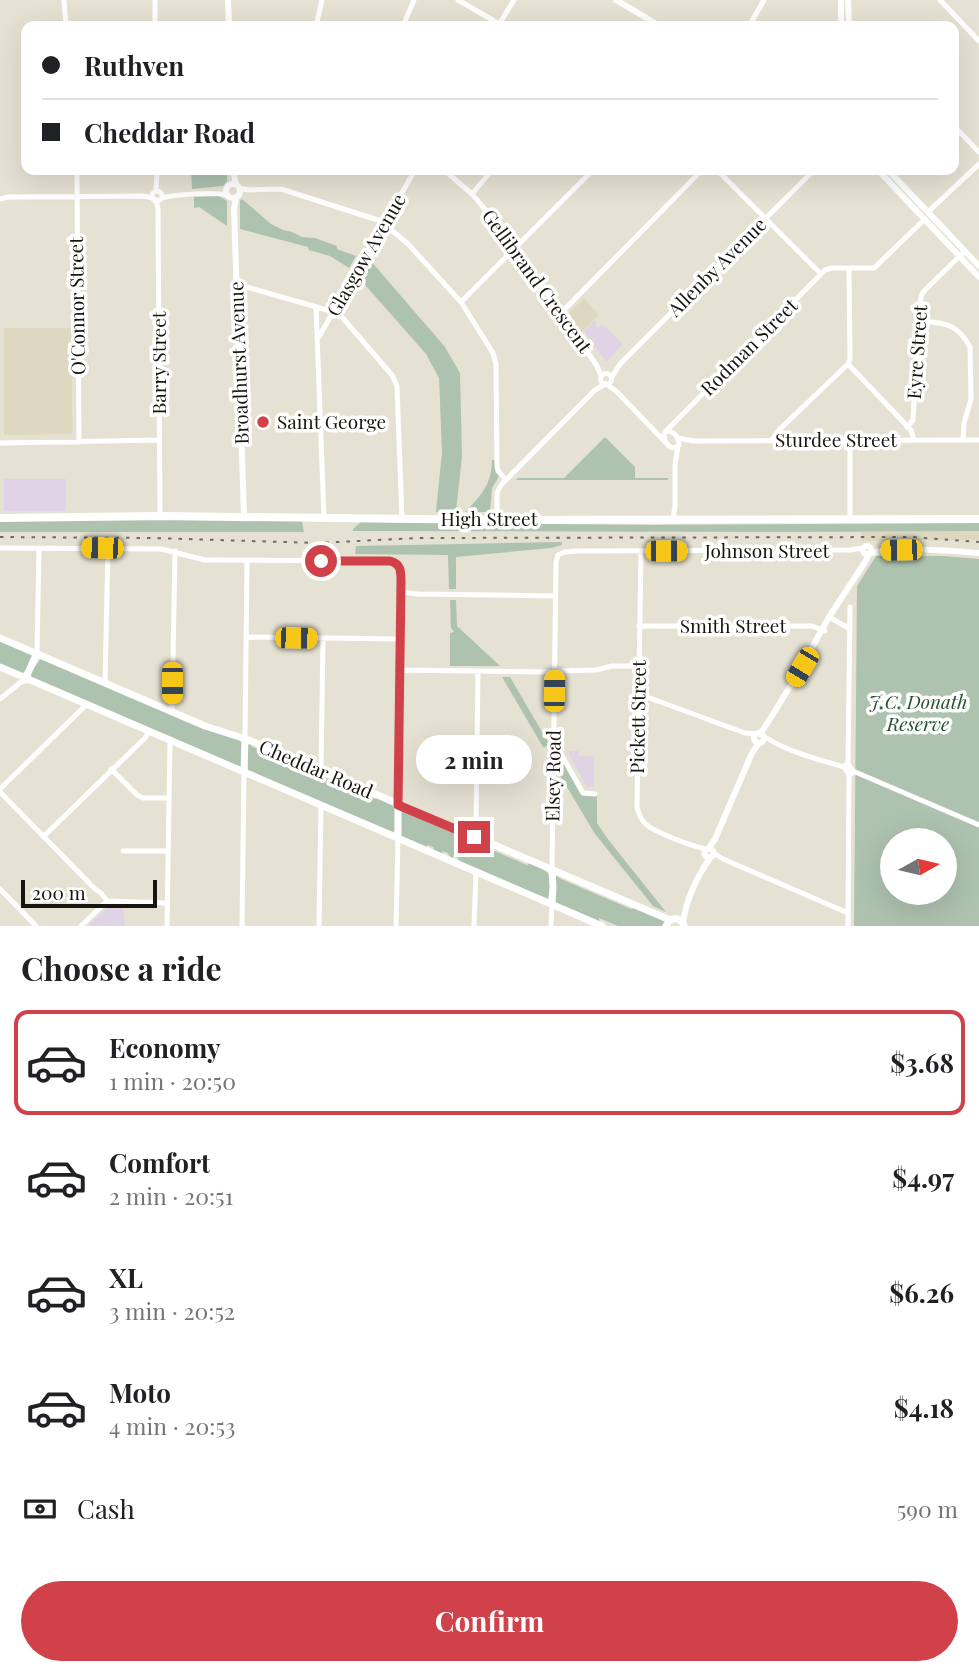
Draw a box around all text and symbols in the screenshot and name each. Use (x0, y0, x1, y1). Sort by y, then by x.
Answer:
text: Ruthven (84, 48, 184, 83)
text: Cheddar Road (84, 115, 255, 150)
street label: Glasgow Avenue (319, 188, 411, 321)
street label: Gellibrand Crescent (477, 203, 599, 358)
street label: Allenby Avenue (660, 211, 771, 322)
street label: O'Connor Street (62, 237, 90, 375)
street label: Broadhurst Avenue (222, 281, 254, 445)
street label: Rodman Street (694, 292, 803, 400)
street label: Eyre Street (900, 304, 932, 400)
street label: Barry Street (145, 311, 171, 415)
place label: Saint George (277, 408, 386, 434)
marker: Saint George (255, 414, 271, 430)
street label: Sturdee Street (775, 426, 897, 452)
street label: High Street (441, 505, 538, 531)
car (81, 537, 124, 559)
street label: Johnson Street (704, 537, 830, 563)
car (880, 539, 923, 561)
car (646, 541, 688, 562)
route start (305, 545, 337, 577)
street label: Smith Street (680, 612, 786, 638)
car (275, 627, 318, 649)
car (783, 644, 822, 690)
street label: Pickett Street (623, 660, 651, 774)
car (162, 662, 183, 704)
car (544, 670, 565, 712)
park label: J.C. Donath Reserve (869, 688, 967, 736)
street label: Elsey Road (538, 730, 566, 822)
street label: Cheddar Road (255, 732, 377, 804)
callout: 2 min (416, 736, 532, 784)
text: 2 min (444, 744, 504, 775)
route end (458, 821, 490, 853)
north arrow (880, 828, 957, 905)
map controls (880, 828, 957, 905)
scale bar (21, 877, 158, 909)
text: 200 m (32, 879, 86, 905)
text: Choose a ride (21, 946, 222, 989)
text: Economy (109, 1030, 220, 1065)
icon: car (25, 1031, 88, 1094)
text: $3.68 (890, 1045, 954, 1080)
text: 1 min · 20:50 (109, 1065, 236, 1096)
text: Comfort (109, 1145, 210, 1180)
icon: car (25, 1146, 88, 1209)
text: $4.97 (892, 1160, 954, 1195)
text: 2 min · 20:51 (109, 1180, 233, 1211)
text: XL (109, 1260, 143, 1295)
icon: car (25, 1261, 88, 1324)
text: $6.26 (889, 1275, 954, 1310)
text: 3 min · 20:52 (109, 1295, 235, 1326)
text: Moto (109, 1375, 171, 1410)
icon: car (25, 1376, 88, 1439)
text: $4.18 (894, 1390, 954, 1425)
text: 4 min · 20:53 (109, 1410, 235, 1441)
icon: cash (21, 1490, 59, 1528)
text: Cash (77, 1491, 135, 1526)
text: 590 m (897, 1493, 958, 1524)
button: Confirm (21, 1581, 958, 1661)

